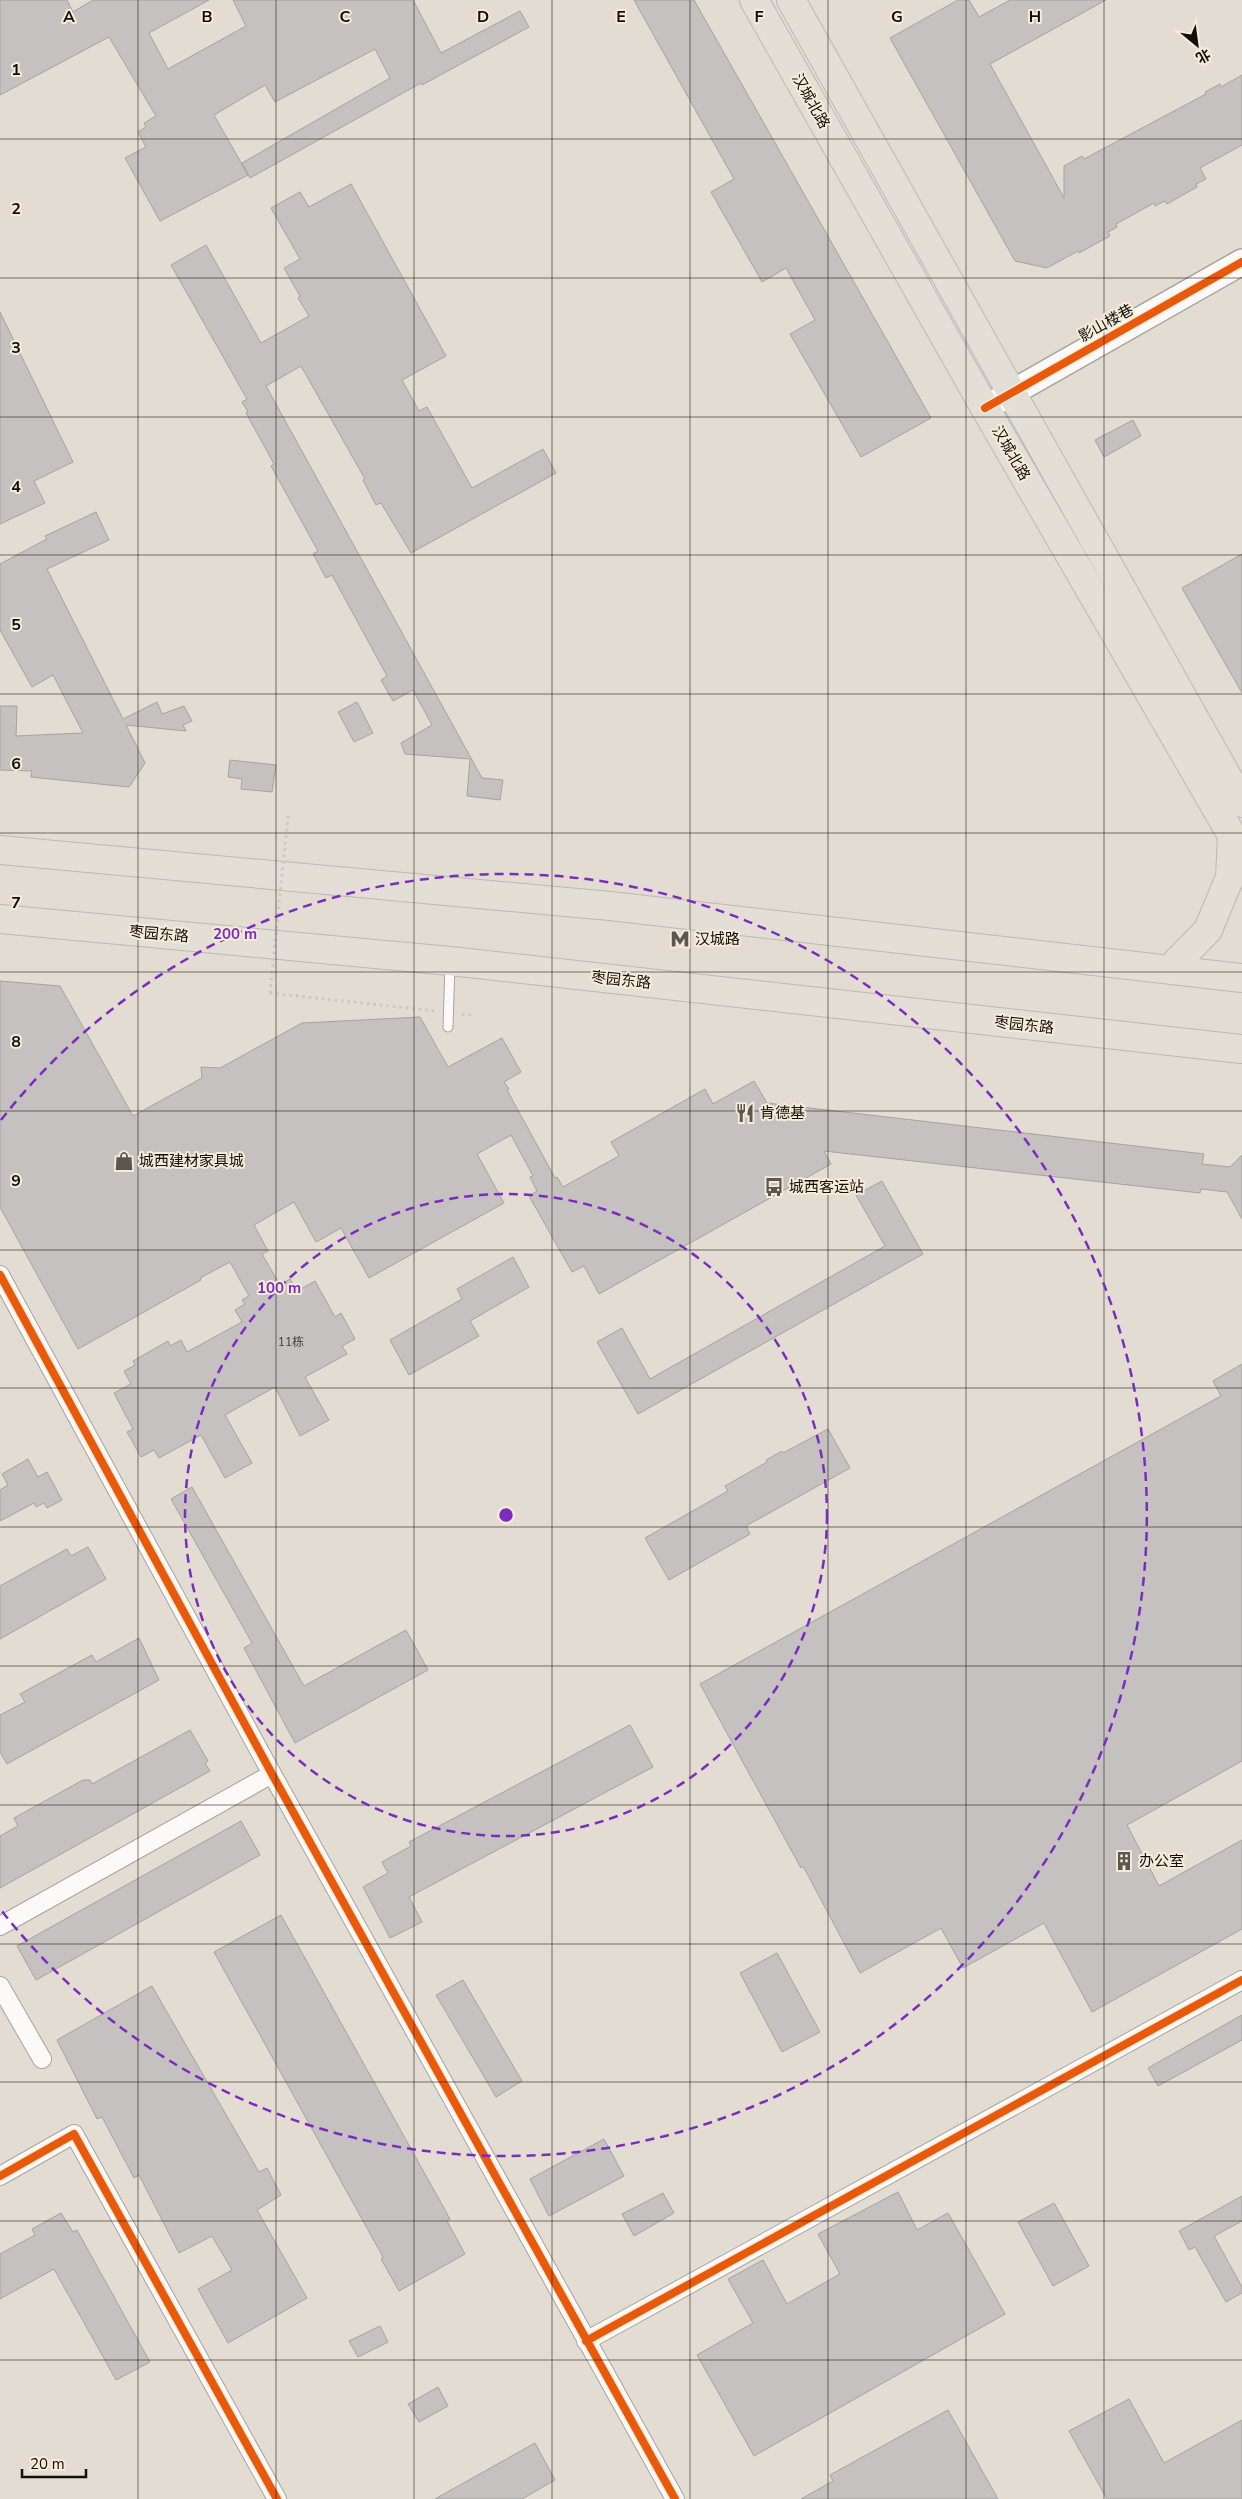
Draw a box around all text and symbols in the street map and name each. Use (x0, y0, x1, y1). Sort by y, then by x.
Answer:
text: A (63, 6, 75, 28)
text: B (201, 6, 213, 28)
text: C (340, 6, 351, 28)
text: D (477, 6, 489, 28)
text: E (616, 6, 626, 28)
text: F (755, 6, 764, 28)
text: G (891, 6, 903, 28)
text: H (1029, 6, 1041, 28)
north arrow (1172, 20, 1222, 70)
text: 北 (1192, 44, 1214, 68)
text: 1 (11, 59, 21, 81)
street label: 汉城北路 (788, 70, 834, 132)
text: 2 (11, 198, 21, 220)
street label: 影山楼巷 (1075, 300, 1137, 346)
text: 3 (11, 337, 21, 359)
street label: 汉城北路 (987, 422, 1035, 484)
text: 4 (11, 476, 21, 498)
text: 5 (11, 614, 21, 636)
text: 6 (11, 753, 21, 775)
text: 7 (11, 892, 21, 914)
street label: 枣园东路 (128, 921, 190, 947)
text: 200 m (213, 924, 257, 944)
metro station icon: 汉城路 (669, 928, 691, 950)
place label: 汉城路 (695, 929, 740, 949)
street label: 枣园东路 (590, 967, 652, 993)
street label: 枣园东路 (993, 1012, 1055, 1038)
text: 8 (11, 1031, 21, 1053)
restaurant icon: 肯德基 (734, 1102, 756, 1124)
place label: 肯德基 (760, 1103, 805, 1123)
shop icon: 城西建材家具城 (113, 1150, 135, 1172)
place label: 城西建材家具城 (139, 1151, 244, 1171)
text: 9 (11, 1170, 21, 1192)
bus stop icon: 城西客运站 (763, 1176, 785, 1198)
place label: 城西客运站 (789, 1177, 864, 1197)
text: 100 m (257, 1278, 301, 1298)
house number: 11栋 (278, 1334, 304, 1350)
centre of rings (497, 1506, 515, 1524)
building icon: 办公室 (1113, 1850, 1135, 1872)
place label: 办公室 (1139, 1851, 1184, 1871)
scale bar (22, 2446, 86, 2478)
text: 20 m (30, 2454, 65, 2474)

